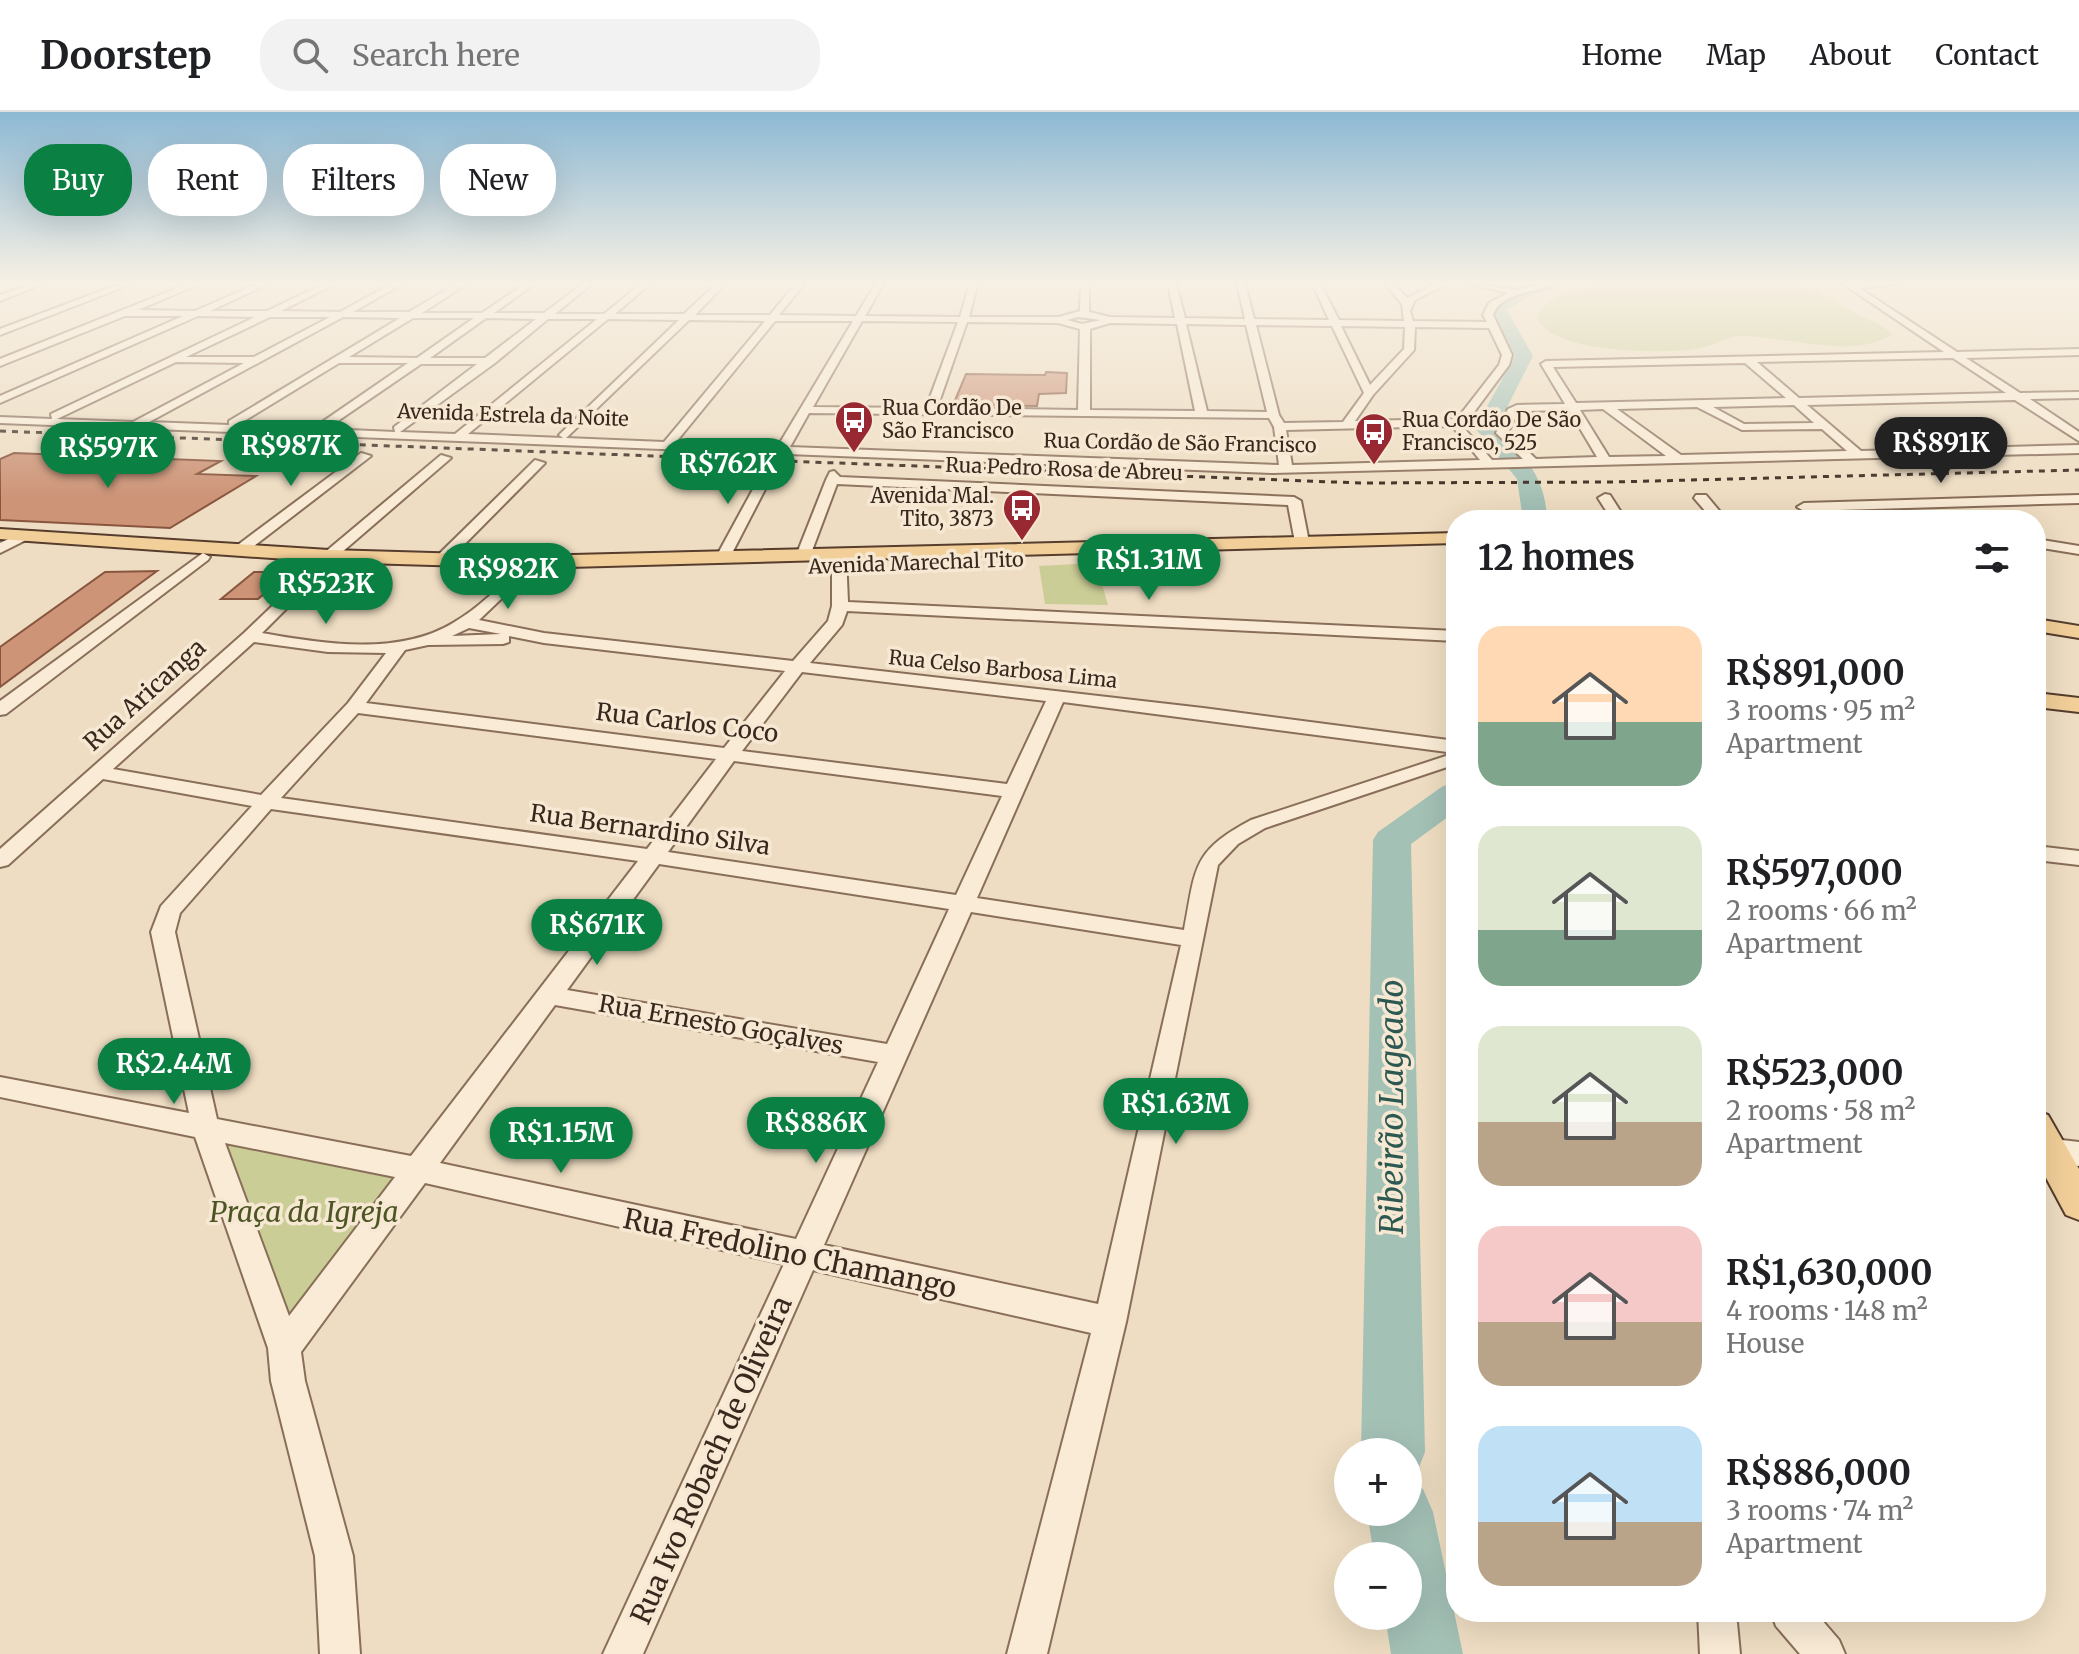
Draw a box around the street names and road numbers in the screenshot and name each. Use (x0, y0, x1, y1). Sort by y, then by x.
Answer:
street label: Avenida Estrela da Noite (396, 398, 629, 431)
street label: Rua Cordão de São Francisco (1043, 428, 1317, 457)
street label: Rua Pedro Rosa de Abreu (945, 452, 1183, 485)
street label: Avenida Marechal Tito (807, 546, 1025, 579)
street label: Rua Aricanga (77, 632, 212, 757)
street label: Rua Celso Barbosa Lima (888, 644, 1119, 693)
street label: Rua Carlos Coco (594, 696, 780, 749)
street label: Rua Bernardino Silva (528, 797, 772, 862)
street label: Rua Ernesto Goçalves (596, 988, 846, 1061)
street label: Rua Fredolino Chamango (620, 1200, 960, 1306)
street label: Rua Ivo Robach de Oliveira (622, 1290, 800, 1630)

